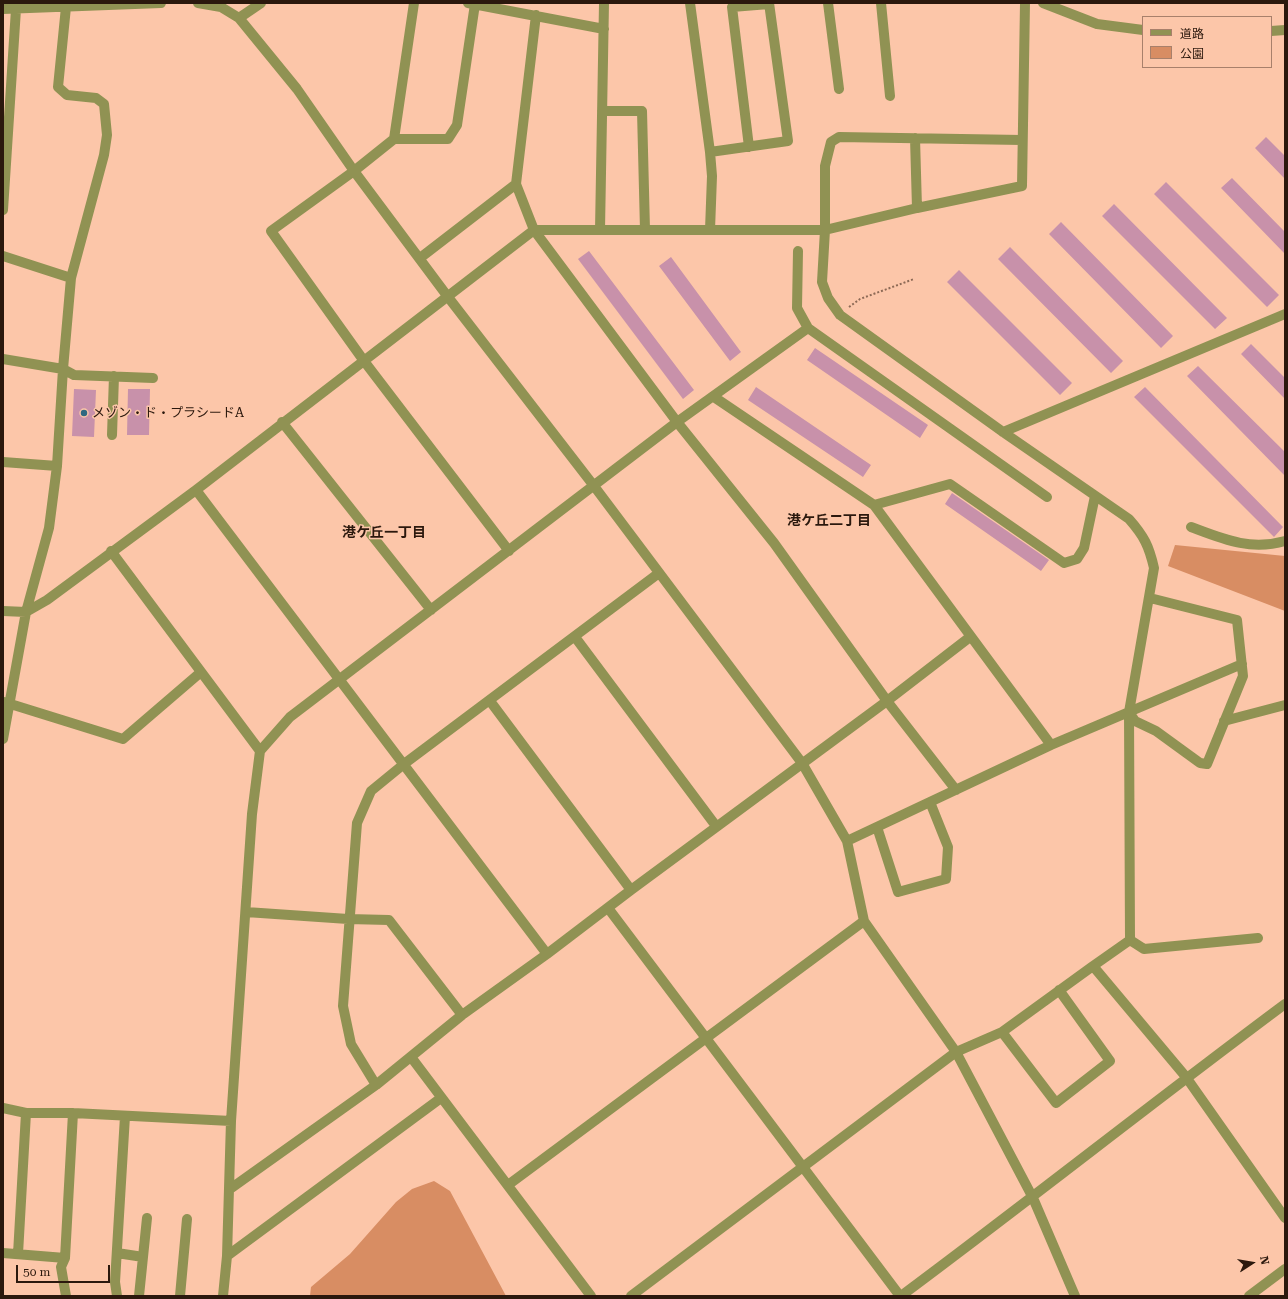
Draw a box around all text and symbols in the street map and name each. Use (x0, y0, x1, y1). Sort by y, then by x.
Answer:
legend (1142, 16, 1272, 68)
text: 道路 (1180, 27, 1204, 41)
text: 公園 (1180, 47, 1204, 61)
place label: メゾン・ド・プラシードA (92, 405, 244, 421)
marker: メゾン・ド・プラシードA (79, 408, 89, 418)
district label: 港ケ丘二丁目 (787, 513, 871, 529)
district label: 港ケ丘一丁目 (342, 525, 426, 541)
north arrow (1232, 1243, 1272, 1283)
text: N (1257, 1255, 1271, 1266)
scale bar (18, 1257, 112, 1283)
text: 50 m (23, 1265, 50, 1279)

